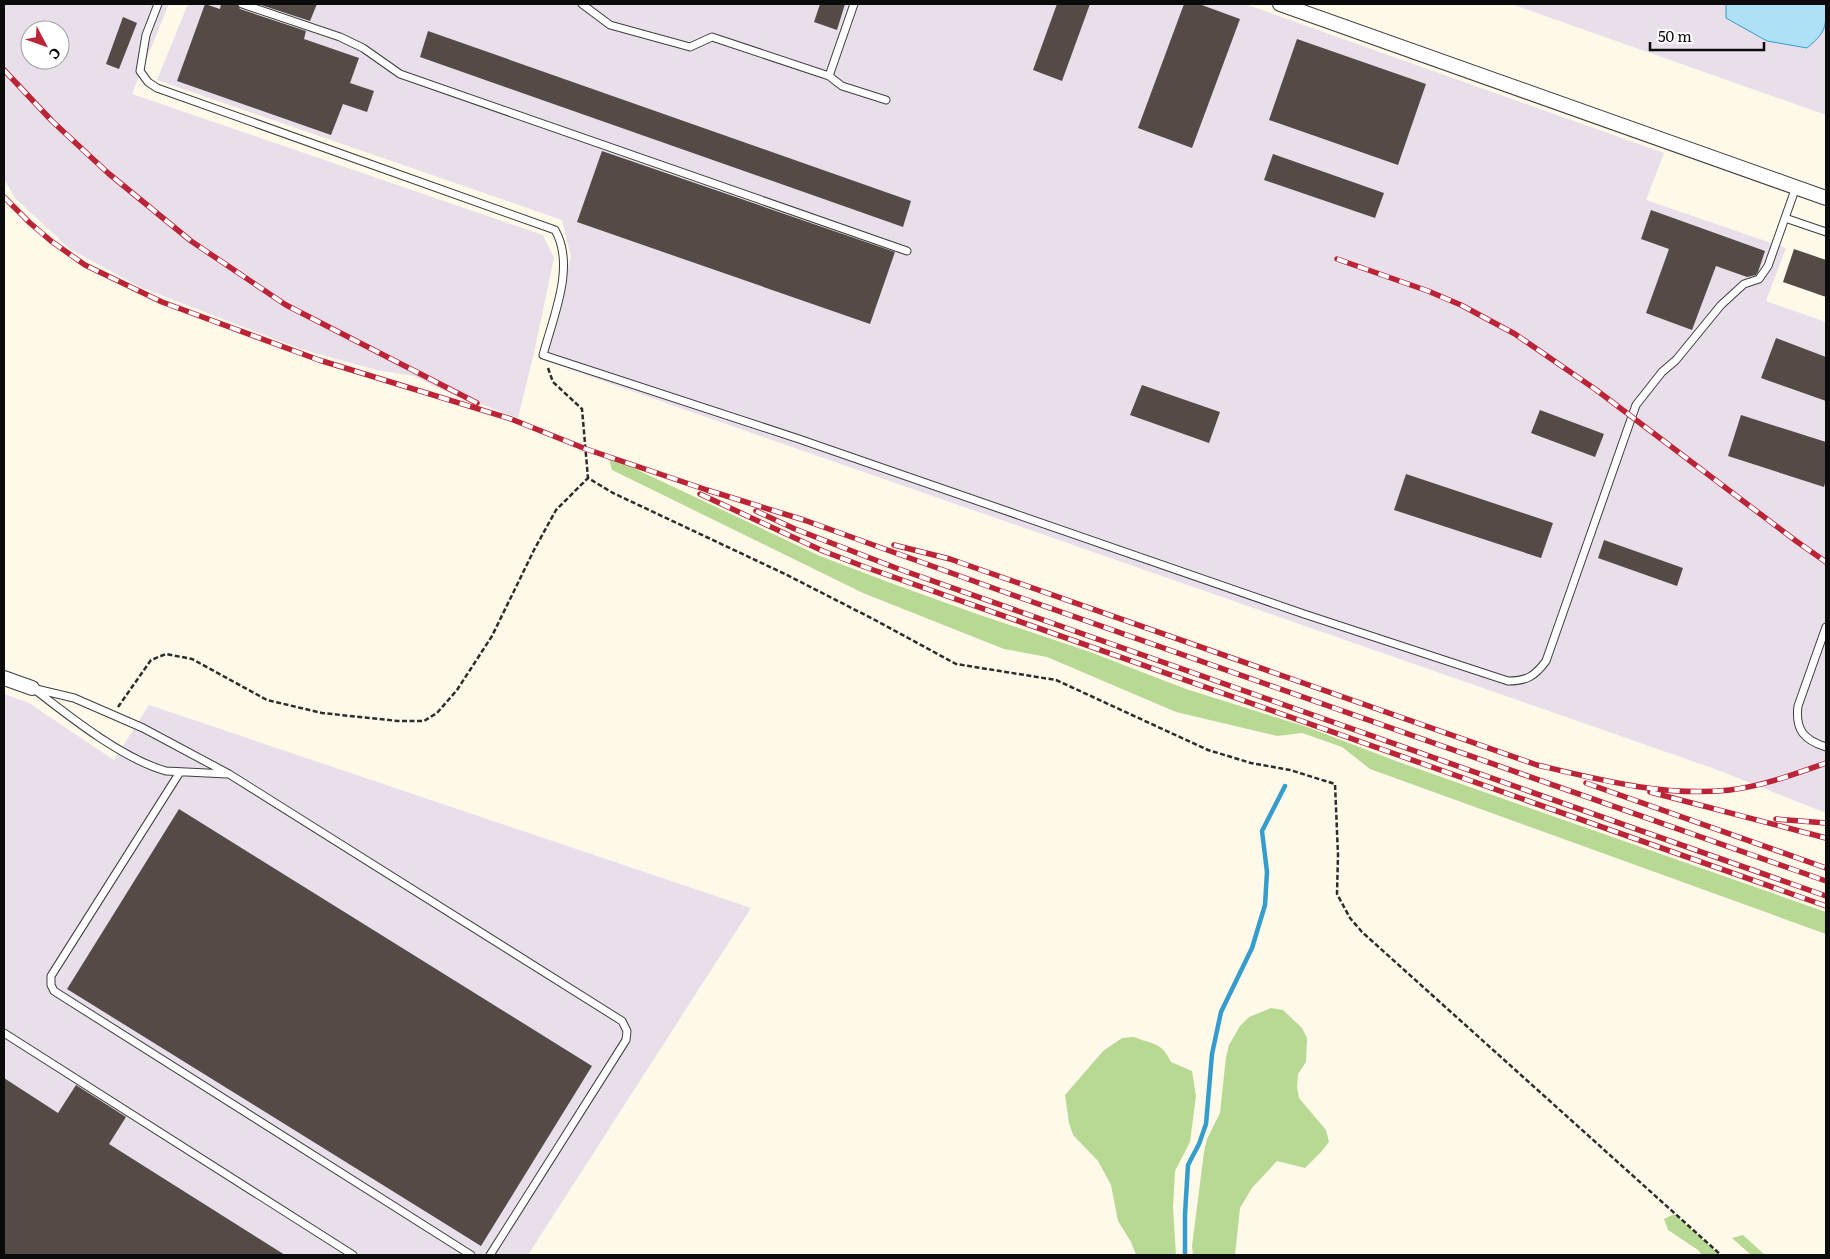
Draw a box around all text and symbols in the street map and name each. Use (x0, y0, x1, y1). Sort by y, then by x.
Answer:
north arrow (20, 20, 70, 70)
scale bar (1650, 20, 1764, 52)
text: 50 m (1658, 24, 1692, 47)
text: С (45, 44, 66, 65)

